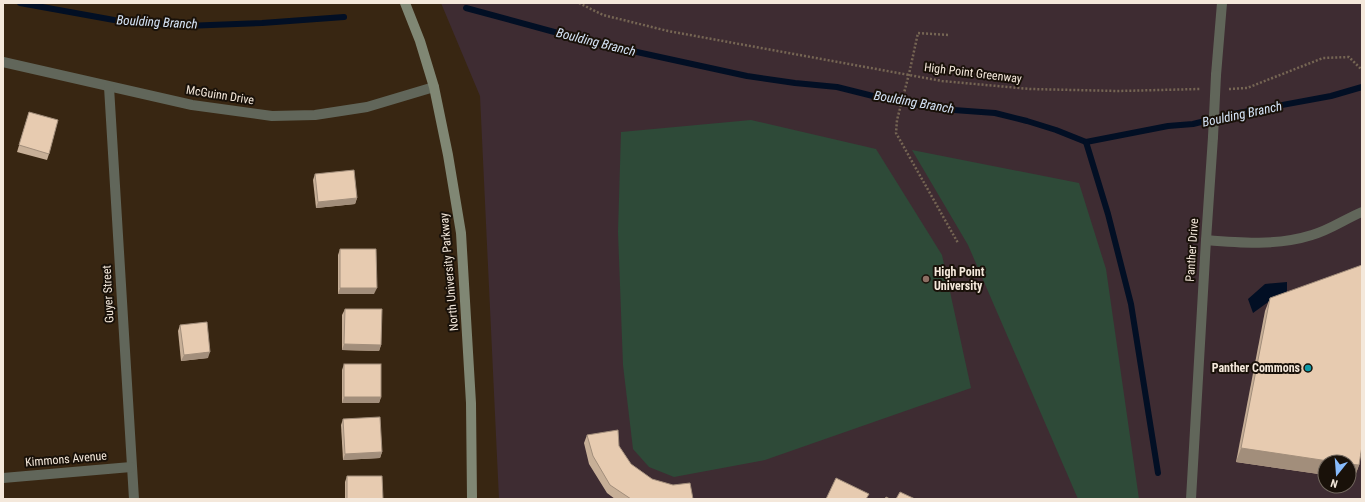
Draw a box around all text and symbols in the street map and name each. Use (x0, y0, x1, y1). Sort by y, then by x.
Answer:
water label: Boulding Branch (116, 12, 198, 32)
water label: Boulding Branch (555, 25, 637, 59)
street label: High Point Greenway (923, 60, 1023, 86)
street label: McGuinn Drive (185, 83, 255, 107)
water label: Boulding Branch (873, 88, 955, 116)
water label: Boulding Branch (1201, 98, 1283, 130)
street label: North University Parkway (437, 212, 461, 332)
street label: Panther Drive (1183, 217, 1201, 282)
street label: Guyer Street (99, 264, 117, 323)
place label: High Point University (934, 265, 985, 293)
marker: High Point University (921, 274, 931, 284)
place label: Panther Commons (1212, 361, 1301, 375)
marker: Panther Commons (1303, 363, 1313, 373)
street label: Kimmons Avenue (25, 448, 108, 470)
north arrow (1317, 454, 1357, 494)
text: N (1329, 476, 1339, 490)

